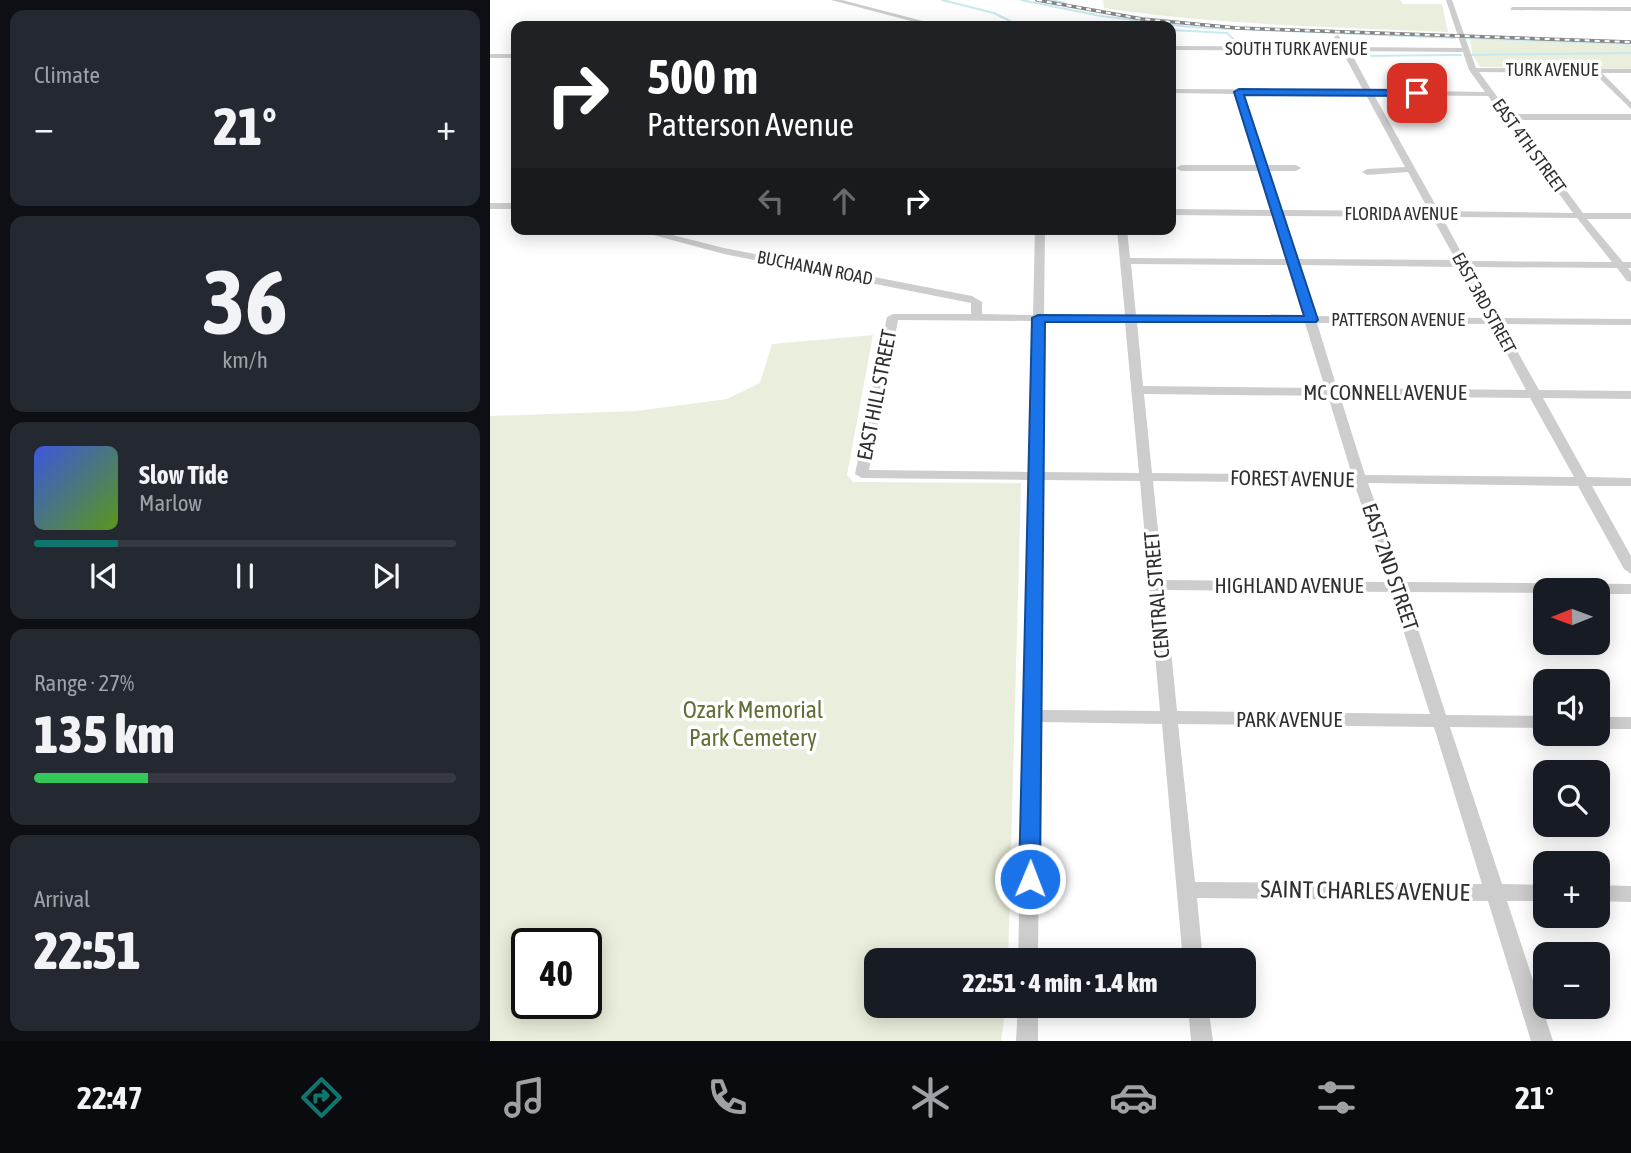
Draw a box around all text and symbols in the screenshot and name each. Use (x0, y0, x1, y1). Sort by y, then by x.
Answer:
street label: SOUTH TURK AVENUE (1225, 38, 1367, 59)
text: 500 m (647, 48, 758, 104)
icon: right (532, 49, 623, 140)
street label: TURK AVENUE (1506, 59, 1599, 80)
text: Climate (34, 62, 100, 88)
pin (1387, 63, 1447, 123)
icon: arrive (1398, 74, 1436, 112)
street label: EAST 4TH STREET (1488, 94, 1571, 197)
text: 21° (213, 96, 277, 156)
text: − (34, 105, 54, 148)
text: + (436, 105, 456, 148)
text: Patterson Avenue (647, 106, 854, 143)
icon: left (752, 182, 790, 220)
icon: ahead (825, 182, 863, 220)
icon: right (898, 182, 936, 220)
street label: FLORIDA AVENUE (1344, 203, 1458, 224)
street label: BUCHANAN ROAD (756, 246, 875, 289)
text: 36 (202, 249, 288, 353)
street label: EAST 3RD STREET (1448, 249, 1521, 357)
street label: PATTERSON AVENUE (1331, 309, 1465, 330)
street label: EAST HILL STREET (852, 327, 900, 462)
text: km/h (222, 347, 268, 373)
street label: MC CONNELL AVENUE (1303, 380, 1467, 404)
text: Slow Tide (139, 460, 229, 490)
street label: FOREST AVENUE (1230, 465, 1354, 491)
text: Marlow (139, 490, 202, 516)
street label: EAST 2ND STREET (1358, 500, 1424, 633)
street label: CENTRAL STREET (1138, 531, 1174, 660)
icon: previous (85, 557, 123, 595)
icon: pause (226, 557, 264, 595)
icon: next (367, 557, 405, 595)
street label: HIGHLAND AVENUE (1214, 573, 1364, 597)
north arrow (1533, 578, 1610, 654)
map controls (1533, 578, 1610, 1019)
button: sound (1533, 669, 1610, 746)
text: Range · 27% (34, 670, 134, 696)
park label: Ozark Memorial Park Cemetery (683, 696, 824, 751)
text: 135 km (34, 704, 175, 764)
street label: PARK AVENUE (1236, 707, 1342, 731)
button: search (1533, 760, 1610, 837)
position arrow (993, 842, 1067, 916)
button: + (1533, 851, 1610, 928)
street label: SAINT CHARLES AVENUE (1260, 875, 1470, 906)
text: Arrival (34, 886, 90, 912)
text: 22:51 (34, 920, 141, 980)
speed limit sign: 40 (511, 928, 602, 1019)
button: − (1533, 942, 1610, 1019)
text: 22:51 · 4 min · 1.4 km (963, 968, 1157, 998)
icon: directions (297, 1073, 346, 1122)
icon: music (500, 1073, 549, 1122)
icon: phone (703, 1073, 752, 1122)
icon: climate (906, 1073, 955, 1122)
icon: car (1109, 1073, 1158, 1122)
icon: filters (1312, 1073, 1361, 1122)
text: 22:47 (77, 1079, 143, 1116)
text: 21° (1515, 1079, 1554, 1116)

